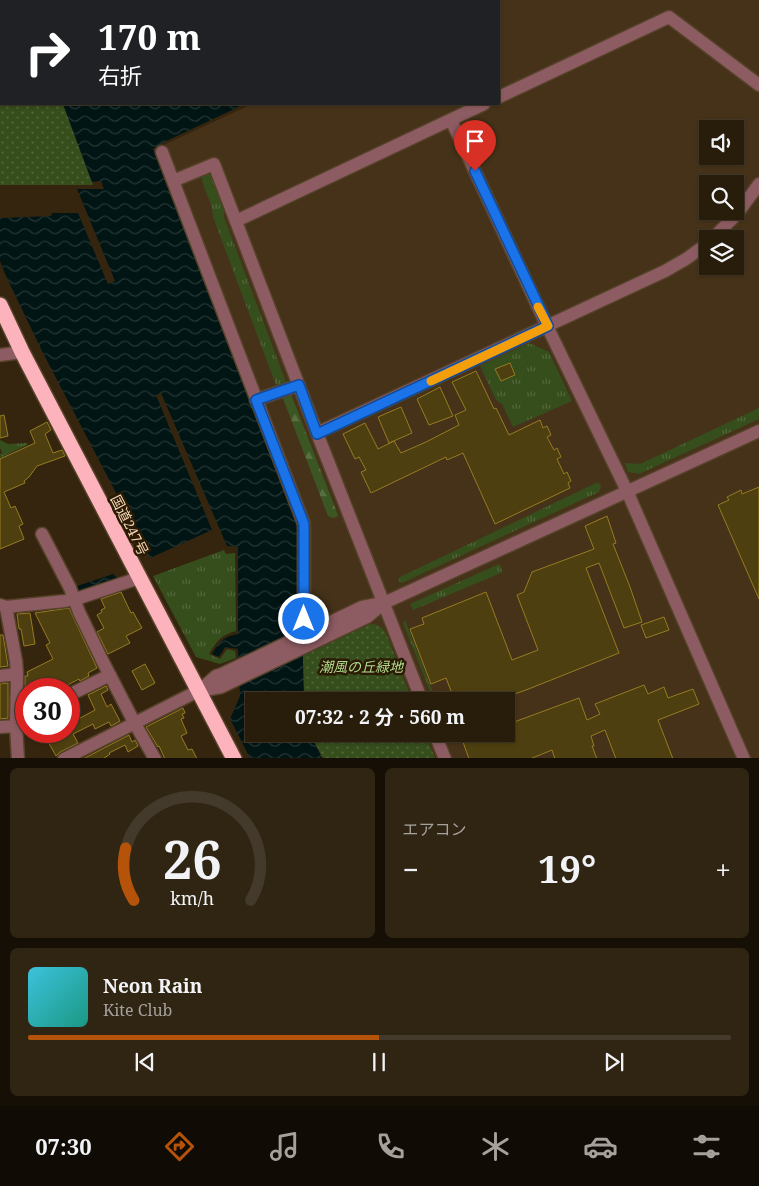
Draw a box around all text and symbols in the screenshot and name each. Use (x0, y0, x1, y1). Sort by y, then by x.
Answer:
text: 170 m (98, 13, 201, 60)
icon: right (15, 20, 80, 85)
text: 右折 (98, 60, 142, 90)
pin (454, 120, 496, 171)
map controls (699, 120, 744, 275)
button: sound (699, 120, 744, 165)
icon: arrive (461, 127, 489, 155)
button: search (699, 175, 744, 220)
button: layers (699, 230, 744, 275)
street label: 国道247号 (107, 492, 153, 558)
position arrow (277, 592, 329, 644)
park label: 潮風の丘緑地 (319, 657, 405, 676)
speed limit sign: 30 (15, 678, 80, 743)
text: 07:32 · 2 分 · 560 m (295, 704, 465, 730)
text: エアコン (403, 818, 467, 840)
text: 26 (163, 823, 222, 894)
text: 19° (538, 842, 596, 894)
text: − (403, 850, 419, 888)
text: + (715, 850, 731, 888)
text: km/h (170, 886, 214, 910)
text: Neon Rain (103, 973, 202, 999)
text: Kite Club (103, 999, 172, 1021)
icon: previous (131, 1048, 159, 1076)
icon: pause (365, 1048, 393, 1076)
icon: next (600, 1048, 628, 1076)
icon: directions (162, 1129, 197, 1164)
icon: music (267, 1129, 302, 1164)
icon: phone (373, 1129, 408, 1164)
icon: climate (478, 1129, 513, 1164)
icon: car (583, 1129, 618, 1164)
icon: filters (689, 1129, 724, 1164)
text: 07:30 (35, 1131, 92, 1161)

